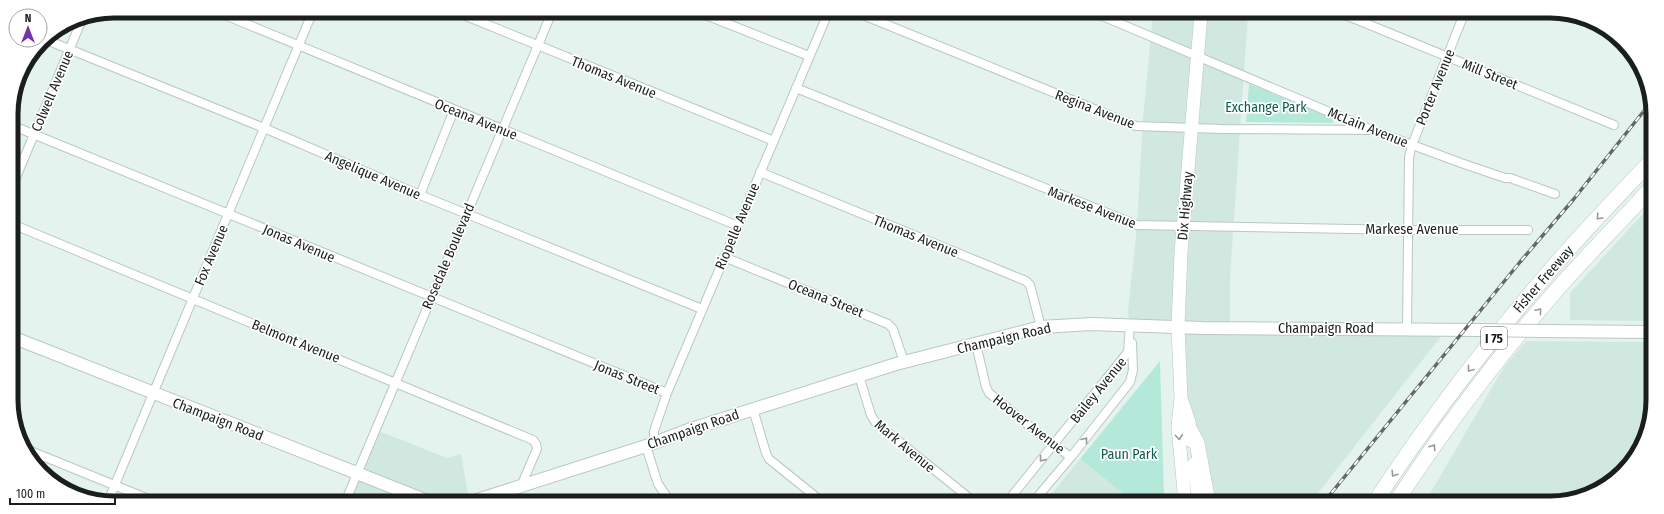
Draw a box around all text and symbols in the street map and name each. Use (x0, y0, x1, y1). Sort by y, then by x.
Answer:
north arrow (8, 8, 48, 48)
text: N (25, 12, 31, 25)
street label: Porter Avenue (1412, 47, 1458, 128)
street label: Colwell Avenue (28, 48, 77, 134)
street label: Thomas Avenue (569, 53, 659, 102)
street label: Mill Street (1459, 56, 1521, 93)
street label: Regina Avenue (1053, 86, 1137, 132)
street label: Oceana Avenue (432, 95, 520, 144)
park label: Exchange Park (1225, 99, 1307, 116)
street label: McLain Avenue (1325, 104, 1411, 151)
street label: Angelique Avenue (322, 148, 423, 203)
street label: Dix Highway (1174, 170, 1197, 241)
street label: Riopelle Avenue (712, 180, 763, 272)
street label: Markese Avenue (1045, 183, 1138, 232)
street label: Rosedale Boulevard (418, 201, 478, 312)
street label: Thomas Avenue (871, 212, 961, 261)
one-way arrow (1597, 212, 1604, 220)
street label: Jonas Avenue (260, 221, 337, 266)
street label: Markese Avenue (1365, 221, 1459, 238)
street label: Fox Avenue (191, 222, 232, 288)
street label: Fisher Freeway (1510, 242, 1578, 316)
street label: Oceana Street (785, 276, 867, 322)
one-way arrow (1534, 308, 1541, 316)
street label: Belmont Avenue (249, 316, 343, 367)
street label: Champaign Road (955, 319, 1053, 358)
street label: Champaign Road (1278, 320, 1374, 337)
road number: I 75 (1481, 327, 1507, 349)
street label: Bailey Avenue (1067, 354, 1130, 427)
street label: Jonas Street (592, 357, 662, 398)
one-way arrow (1467, 364, 1474, 371)
street label: Hoover Avenue (989, 391, 1068, 458)
street label: Champaign Road (170, 394, 266, 445)
street label: Champaign Road (645, 406, 741, 453)
street label: Mark Avenue (871, 416, 938, 477)
one-way arrow (1174, 434, 1183, 440)
one-way arrow (1081, 437, 1088, 444)
one-way arrow (1428, 444, 1435, 451)
park label: Paun Park (1101, 446, 1158, 463)
one-way arrow (1039, 455, 1046, 462)
one-way arrow (1391, 470, 1398, 477)
scale bar (10, 480, 115, 506)
text: 100 m (16, 487, 45, 501)

